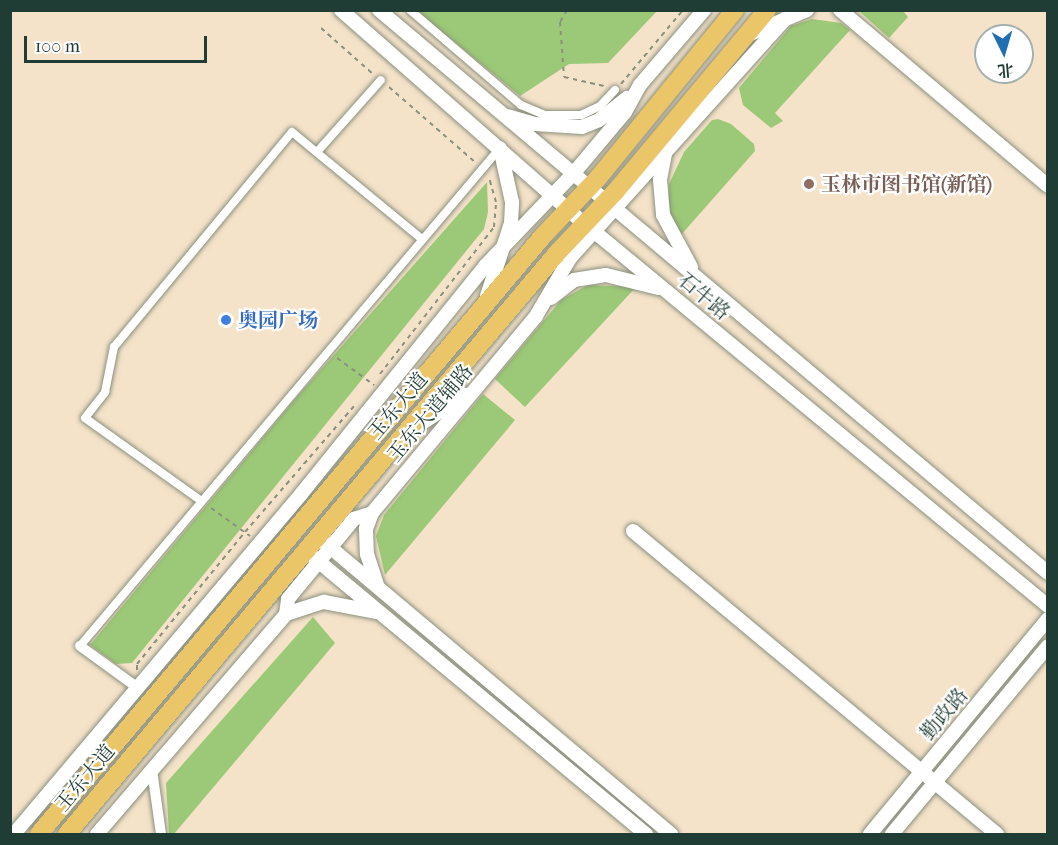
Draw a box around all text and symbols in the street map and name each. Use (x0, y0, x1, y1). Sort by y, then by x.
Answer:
scale bar (27, 24, 210, 62)
north arrow (974, 24, 1034, 84)
text: 100 m (35, 36, 80, 57)
text: 北 (997, 60, 1014, 81)
place label: 玉林市图书馆(新馆) (821, 172, 992, 196)
marker: 玉林市图书馆(新馆) (802, 177, 816, 191)
street label: 石牛路 (673, 268, 735, 324)
place label: 奥园广场 (238, 308, 318, 332)
marker: 奥园广场 (219, 313, 233, 327)
street label: 玉东大道辅路 (382, 359, 478, 467)
street label: 玉东大道 (363, 368, 433, 444)
street label: 勤政路 (916, 683, 972, 745)
street label: 玉东大道 (50, 740, 120, 816)

